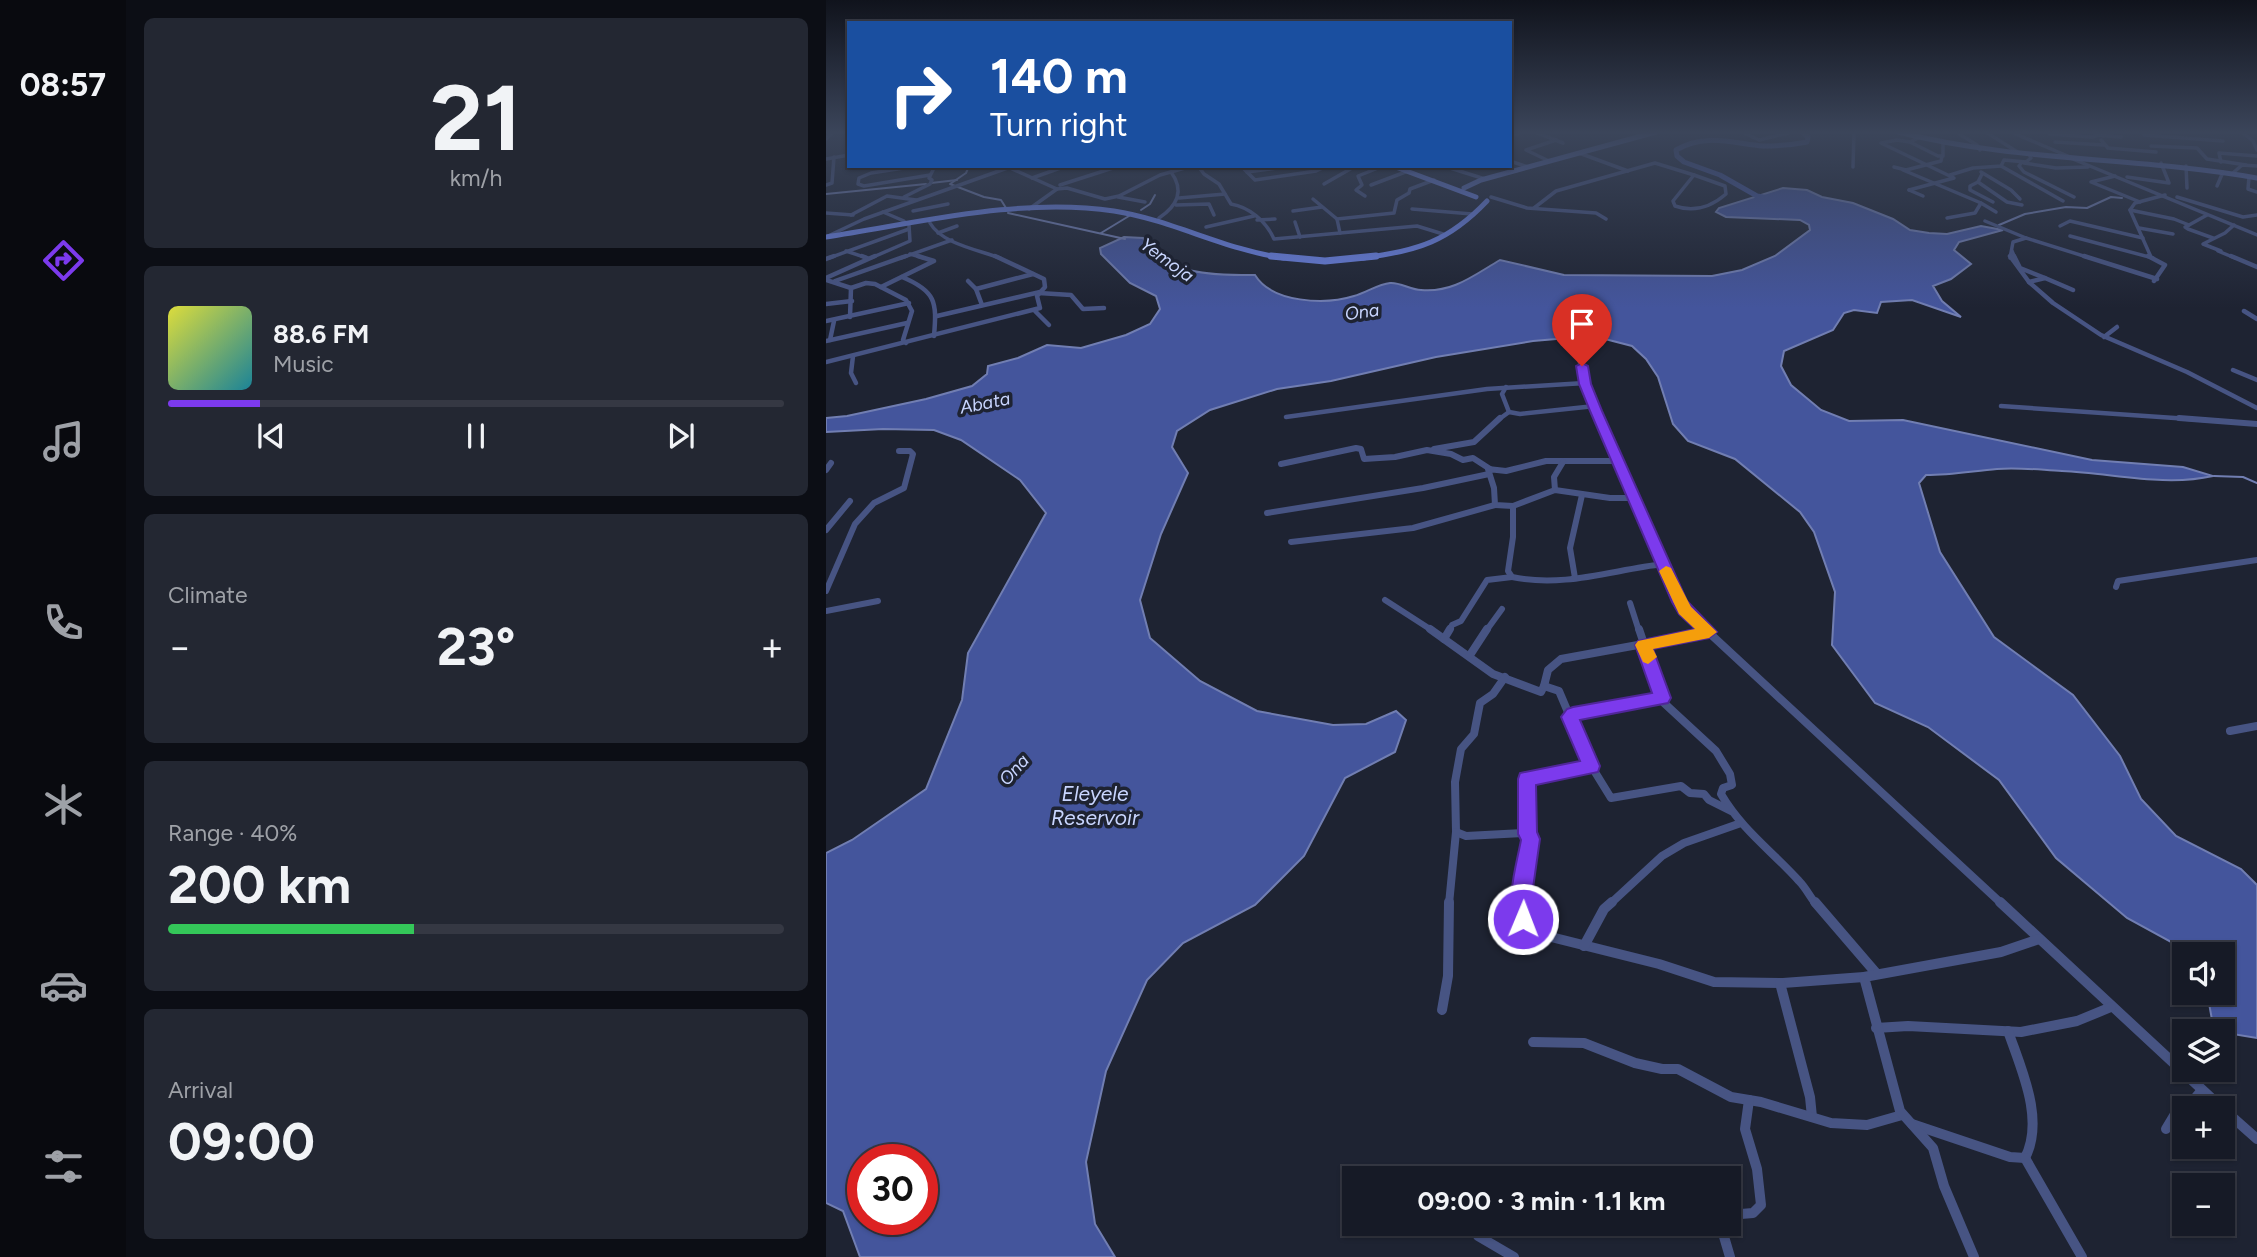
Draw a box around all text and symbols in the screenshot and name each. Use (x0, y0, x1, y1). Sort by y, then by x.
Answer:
text: 140 m (990, 46, 1128, 105)
icon: right (875, 49, 966, 140)
text: 21 (430, 64, 522, 173)
text: 08:57 (20, 66, 106, 104)
text: Turn right (990, 106, 1128, 144)
text: km/h (450, 164, 502, 192)
water label: Yemoja (1136, 233, 1198, 287)
icon: directions (39, 236, 88, 285)
pin (1552, 294, 1612, 366)
water label: Ona (1343, 299, 1381, 325)
icon: arrive (1563, 305, 1601, 343)
text: 88.6 FM (273, 318, 369, 350)
text: Music (273, 350, 334, 378)
water label: Abata (957, 387, 1013, 419)
icon: music (39, 417, 88, 466)
icon: previous (252, 417, 290, 455)
icon: pause (457, 417, 495, 455)
icon: next (662, 417, 700, 455)
text: Climate (168, 581, 247, 609)
icon: phone (39, 598, 88, 647)
text: 23° (437, 616, 515, 678)
text: − (168, 624, 192, 670)
text: + (760, 624, 784, 670)
water label: Ona (994, 749, 1034, 790)
icon: climate (39, 780, 88, 829)
water label: Eleyele Reservoir (1051, 781, 1140, 830)
text: Range · 40% (168, 819, 297, 847)
text: 200 km (168, 854, 351, 916)
position arrow (1486, 882, 1560, 956)
map controls (2172, 942, 2235, 1236)
button: sound (2172, 942, 2235, 1005)
icon: car (39, 961, 88, 1010)
button: layers (2172, 1019, 2235, 1082)
text: Arrival (168, 1076, 233, 1104)
button: + (2172, 1096, 2235, 1159)
text: 09:00 (168, 1111, 315, 1173)
icon: filters (39, 1142, 88, 1191)
speed limit sign: 30 (847, 1144, 938, 1235)
button: − (2172, 1173, 2235, 1236)
text: 09:00 · 3 min · 1.1 km (1418, 1185, 1665, 1217)

